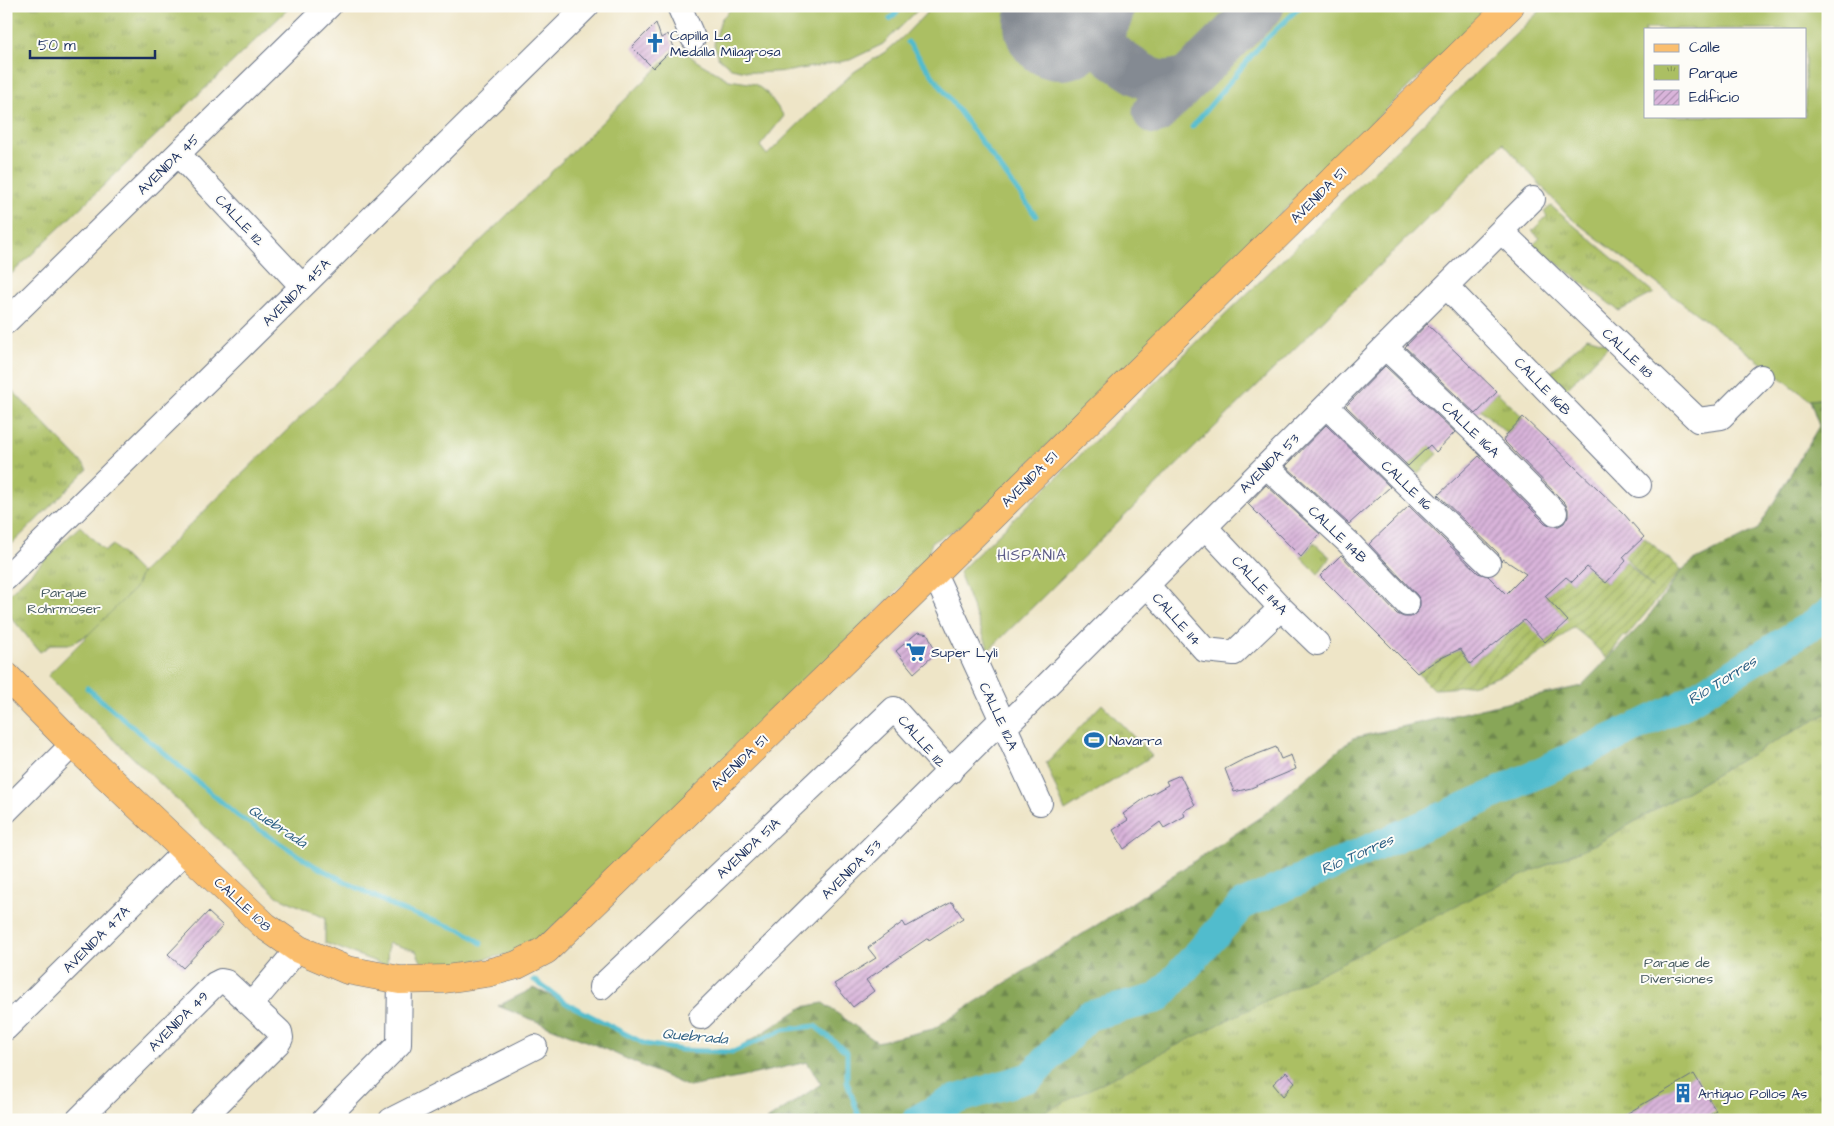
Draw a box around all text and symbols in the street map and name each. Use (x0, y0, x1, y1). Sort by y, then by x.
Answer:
place label: Capilla La Medalla Milagrosa (670, 26, 781, 62)
scale bar (30, 28, 155, 60)
legend (1644, 28, 1806, 118)
church icon: Capilla La Medalla Milagrosa (644, 32, 666, 54)
text: 50 m (38, 35, 76, 56)
text: Calle (1689, 37, 1720, 58)
text: Parque (1689, 63, 1738, 84)
text: Edificio (1689, 87, 1740, 108)
street label: AVENIDA 45 (133, 130, 204, 200)
street label: AVENIDA 51 (1286, 163, 1351, 228)
street label: CALLE 112 (210, 191, 268, 251)
street label: AVENIDA 45A (258, 254, 335, 331)
street label: CALLE 118 (1597, 324, 1658, 383)
street label: CALLE 116B (1509, 353, 1575, 420)
street label: CALLE 116A (1437, 397, 1504, 462)
street label: AVENIDA 53 (1235, 429, 1304, 498)
street label: AVENIDA 51 (997, 447, 1062, 512)
street label: CALLE 116 (1376, 456, 1437, 515)
street label: CALLE 114B (1303, 501, 1371, 568)
district label: HISPANIA (997, 545, 1067, 566)
street label: CALLE 114A (1227, 552, 1292, 620)
park label: Parque Rohrmoser (27, 583, 101, 619)
street label: CALLE 114 (1147, 589, 1206, 651)
supermarket icon: Super Lyli (905, 641, 927, 663)
place label: Super Lyli (931, 643, 998, 663)
water label: Río Torres (1684, 650, 1762, 710)
street label: CALLE 112A (974, 679, 1023, 754)
street label: CALLE 112 (893, 711, 950, 772)
sports icon: Navarra (1083, 729, 1105, 751)
street label: AVENIDA 51 (707, 730, 773, 795)
place label: Navarra (1109, 731, 1162, 751)
water label: Quebrada (244, 800, 312, 854)
street label: AVENIDA 51A (712, 814, 785, 884)
water label: Río Torres (1318, 829, 1398, 880)
street label: AVENIDA 53 (817, 835, 886, 904)
street label: CALLE 108 (209, 873, 275, 937)
street label: AVENIDA 47A (59, 902, 135, 978)
park label: Parque de Diversiones (1641, 953, 1713, 989)
street label: AVENIDA 49 (144, 987, 213, 1056)
water label: Quebrada (661, 1023, 730, 1050)
building icon: Antiguo Pollos As (1672, 1082, 1694, 1104)
place label: Antiguo Pollos As (1698, 1084, 1807, 1104)

